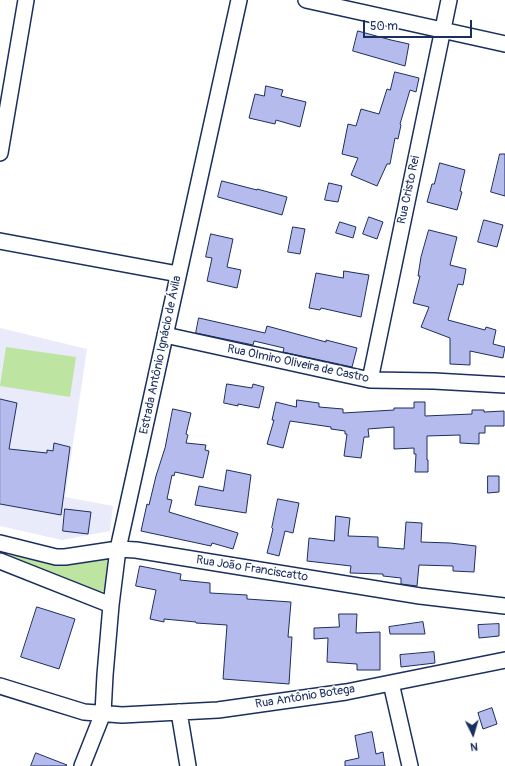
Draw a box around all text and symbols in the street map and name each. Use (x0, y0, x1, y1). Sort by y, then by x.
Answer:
scale bar (365, 12, 474, 38)
text: 50 m (370, 19, 398, 34)
street label: Rua Cristo Rei (395, 155, 423, 225)
street label: Estrada Antônio Ignácio de Ávila (137, 274, 185, 436)
street label: Rua Olmiro Oliveira de Castro (226, 342, 370, 386)
street label: Rua João Franciscatto (195, 553, 309, 585)
street label: Rua Antônio Botega (254, 682, 356, 712)
north arrow (453, 714, 493, 754)
text: N (470, 740, 478, 753)

